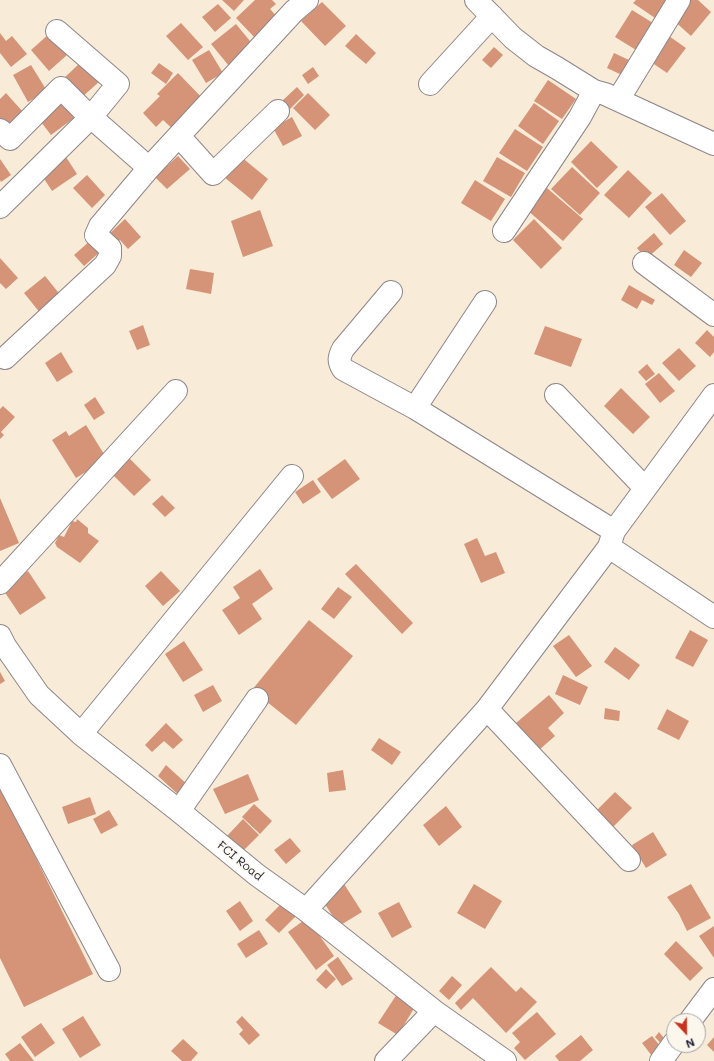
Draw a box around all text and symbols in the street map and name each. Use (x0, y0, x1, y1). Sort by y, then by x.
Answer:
street label: FCI Road (214, 838, 266, 884)
north arrow (666, 1013, 706, 1053)
text: N (684, 1035, 697, 1052)

